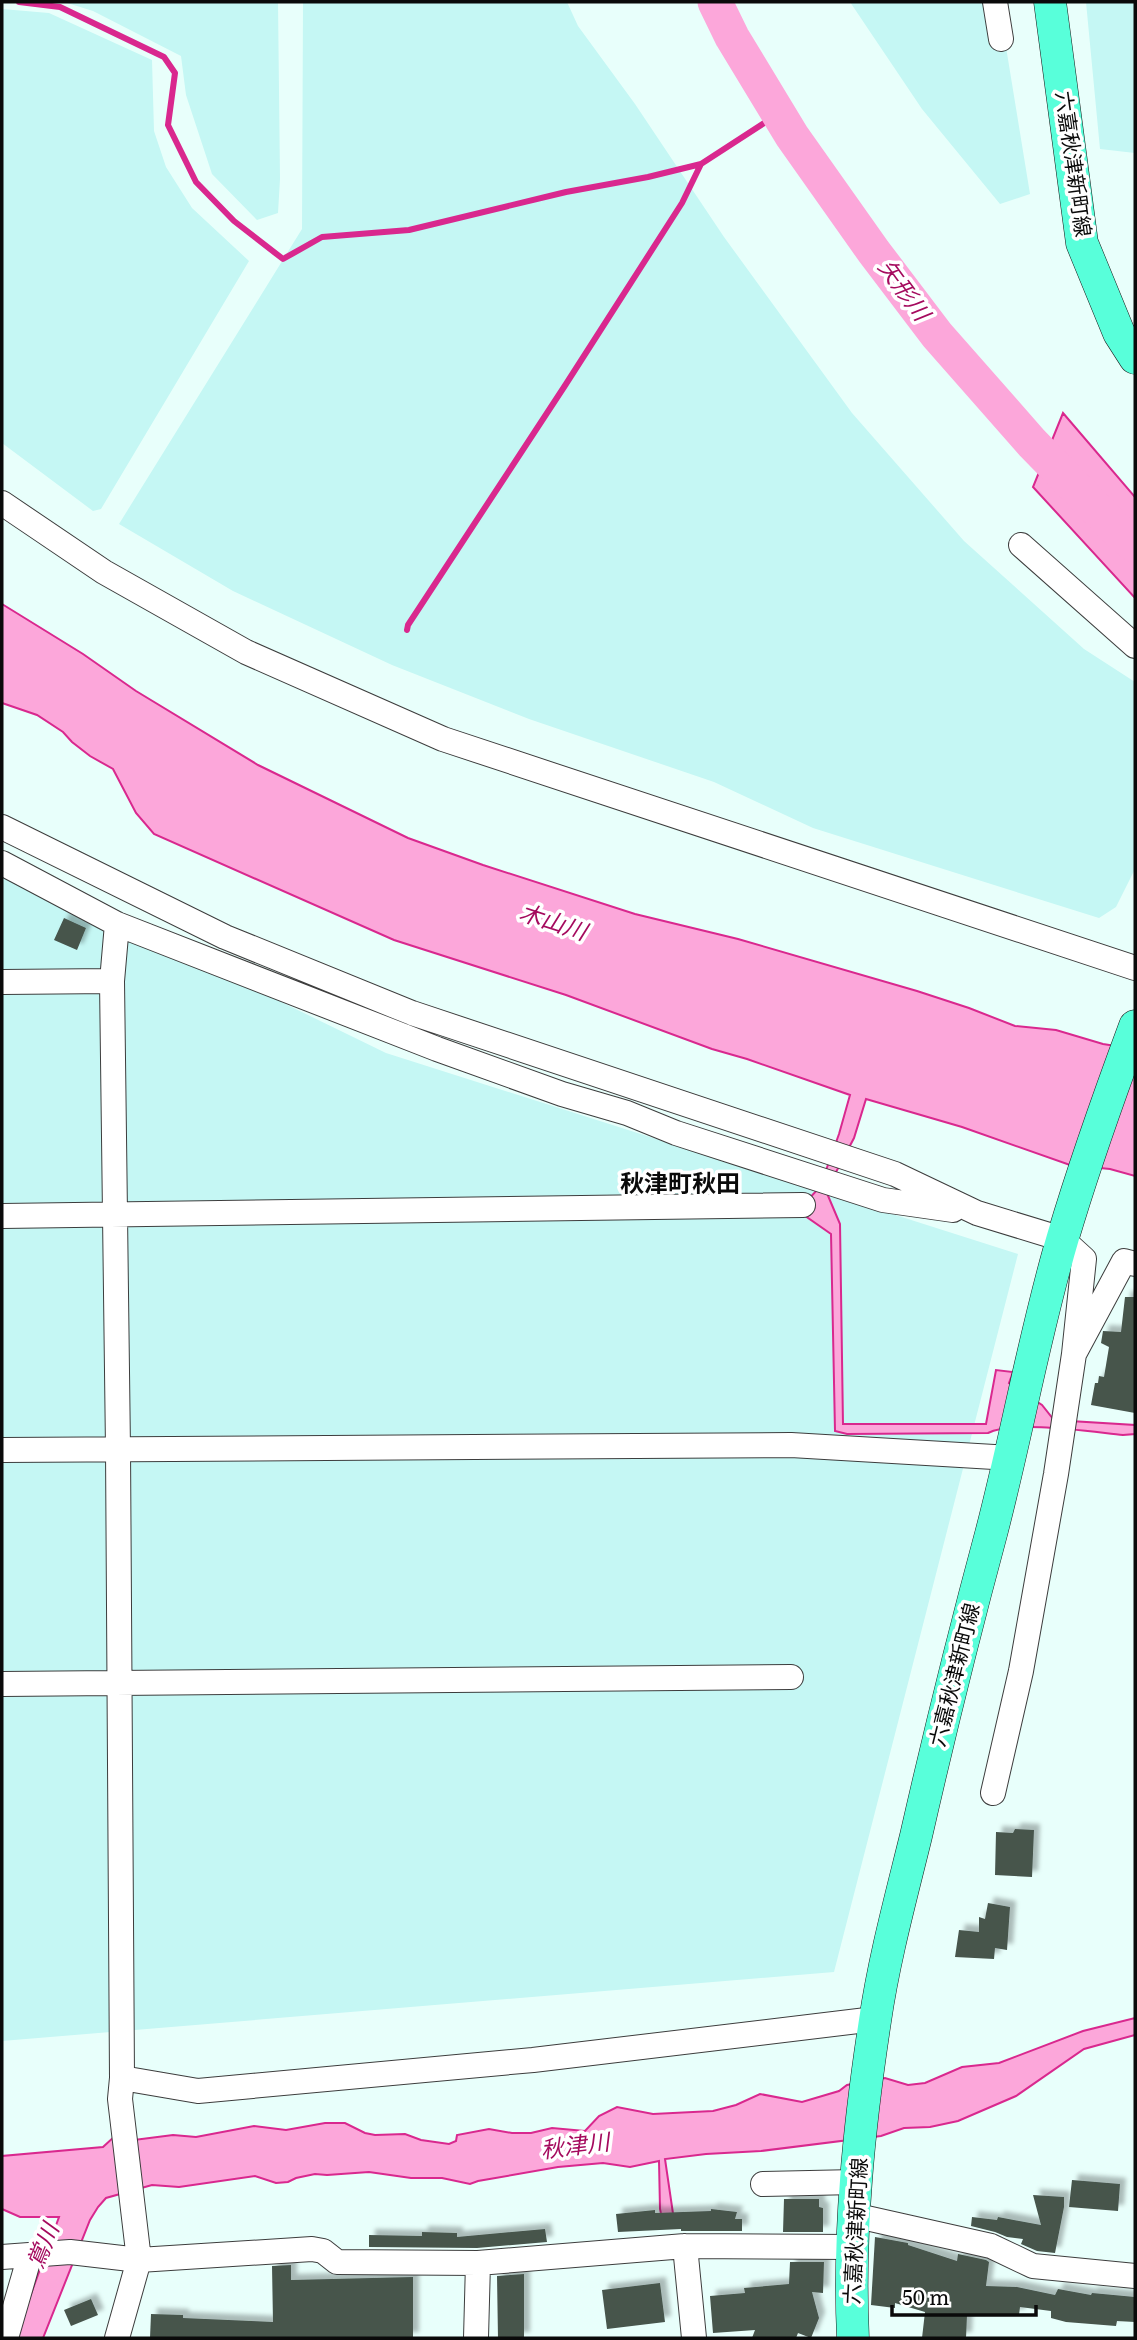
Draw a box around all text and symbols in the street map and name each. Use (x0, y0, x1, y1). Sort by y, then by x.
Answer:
street label: 六嘉秋津新町線 (1050, 89, 1101, 239)
water label: 矢形川 (872, 251, 941, 329)
water label: 木山川 (516, 893, 595, 948)
district label: 秋津町秋田 (620, 1164, 740, 1199)
street label: 六嘉秋津新町線 (920, 1599, 985, 1749)
water label: 秋津川 (538, 2123, 614, 2165)
street label: 六嘉秋津新町線 (834, 2157, 873, 2305)
water label: 鴬川 (17, 2215, 67, 2273)
scale bar (892, 2274, 1036, 2318)
text: 50 m (902, 2280, 949, 2311)

